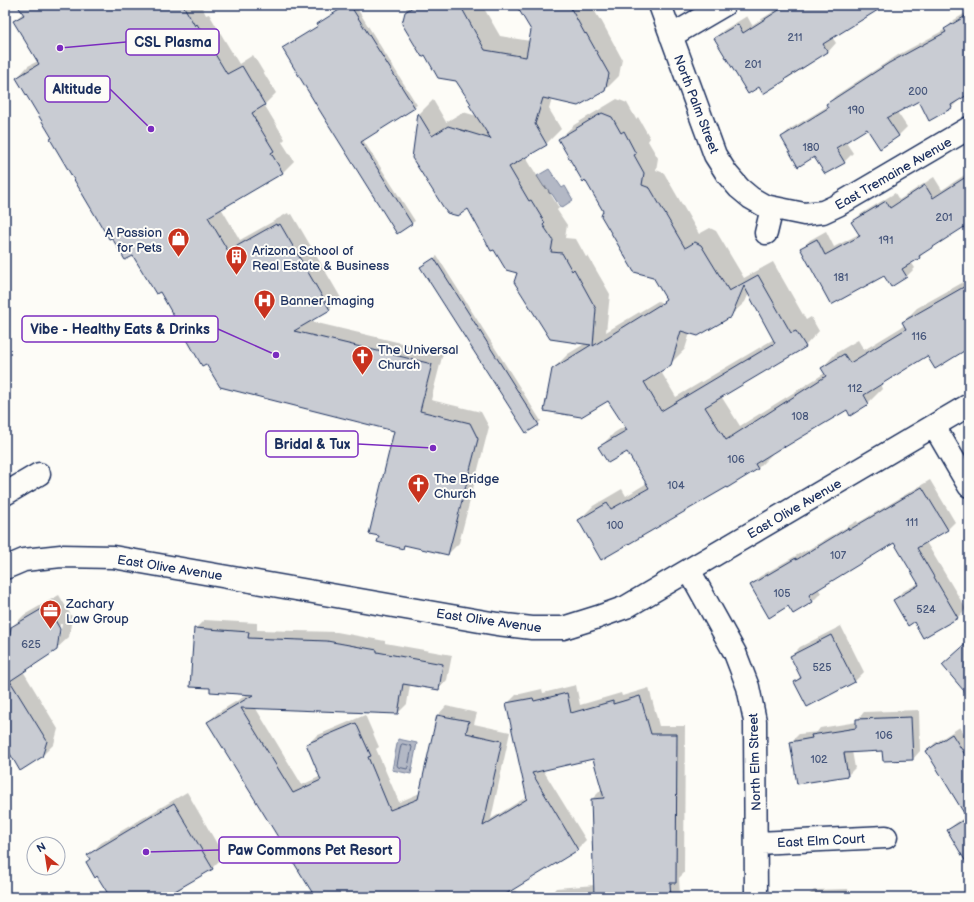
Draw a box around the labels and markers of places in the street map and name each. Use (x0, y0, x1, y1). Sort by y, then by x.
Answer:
callout: CSL Plasma (126, 29, 219, 55)
callout: Altitude (45, 76, 110, 102)
place label: A Passion for Pets (105, 225, 163, 256)
shop icon: A Passion for Pets (165, 226, 191, 259)
place label: Arizona School of Real Estate & Business (252, 243, 390, 274)
building icon: Arizona School of Real Estate & Business (224, 244, 250, 277)
hospital icon: Banner Imaging (251, 287, 277, 320)
place label: Banner Imaging (280, 293, 374, 309)
callout: Vibe - Healthy Eats & Drinks (22, 316, 218, 342)
place label: The Universal Church (378, 342, 459, 373)
church icon: The Universal Church (349, 343, 375, 376)
callout: Bridal & Tux (266, 431, 358, 457)
place label: The Bridge Church (434, 471, 499, 502)
church icon: The Bridge Church (405, 472, 431, 505)
place label: Zachary Law Group (65, 596, 129, 627)
office icon: Zachary Law Group (38, 597, 64, 630)
callout: Paw Commons Pet Resort (219, 837, 400, 863)

